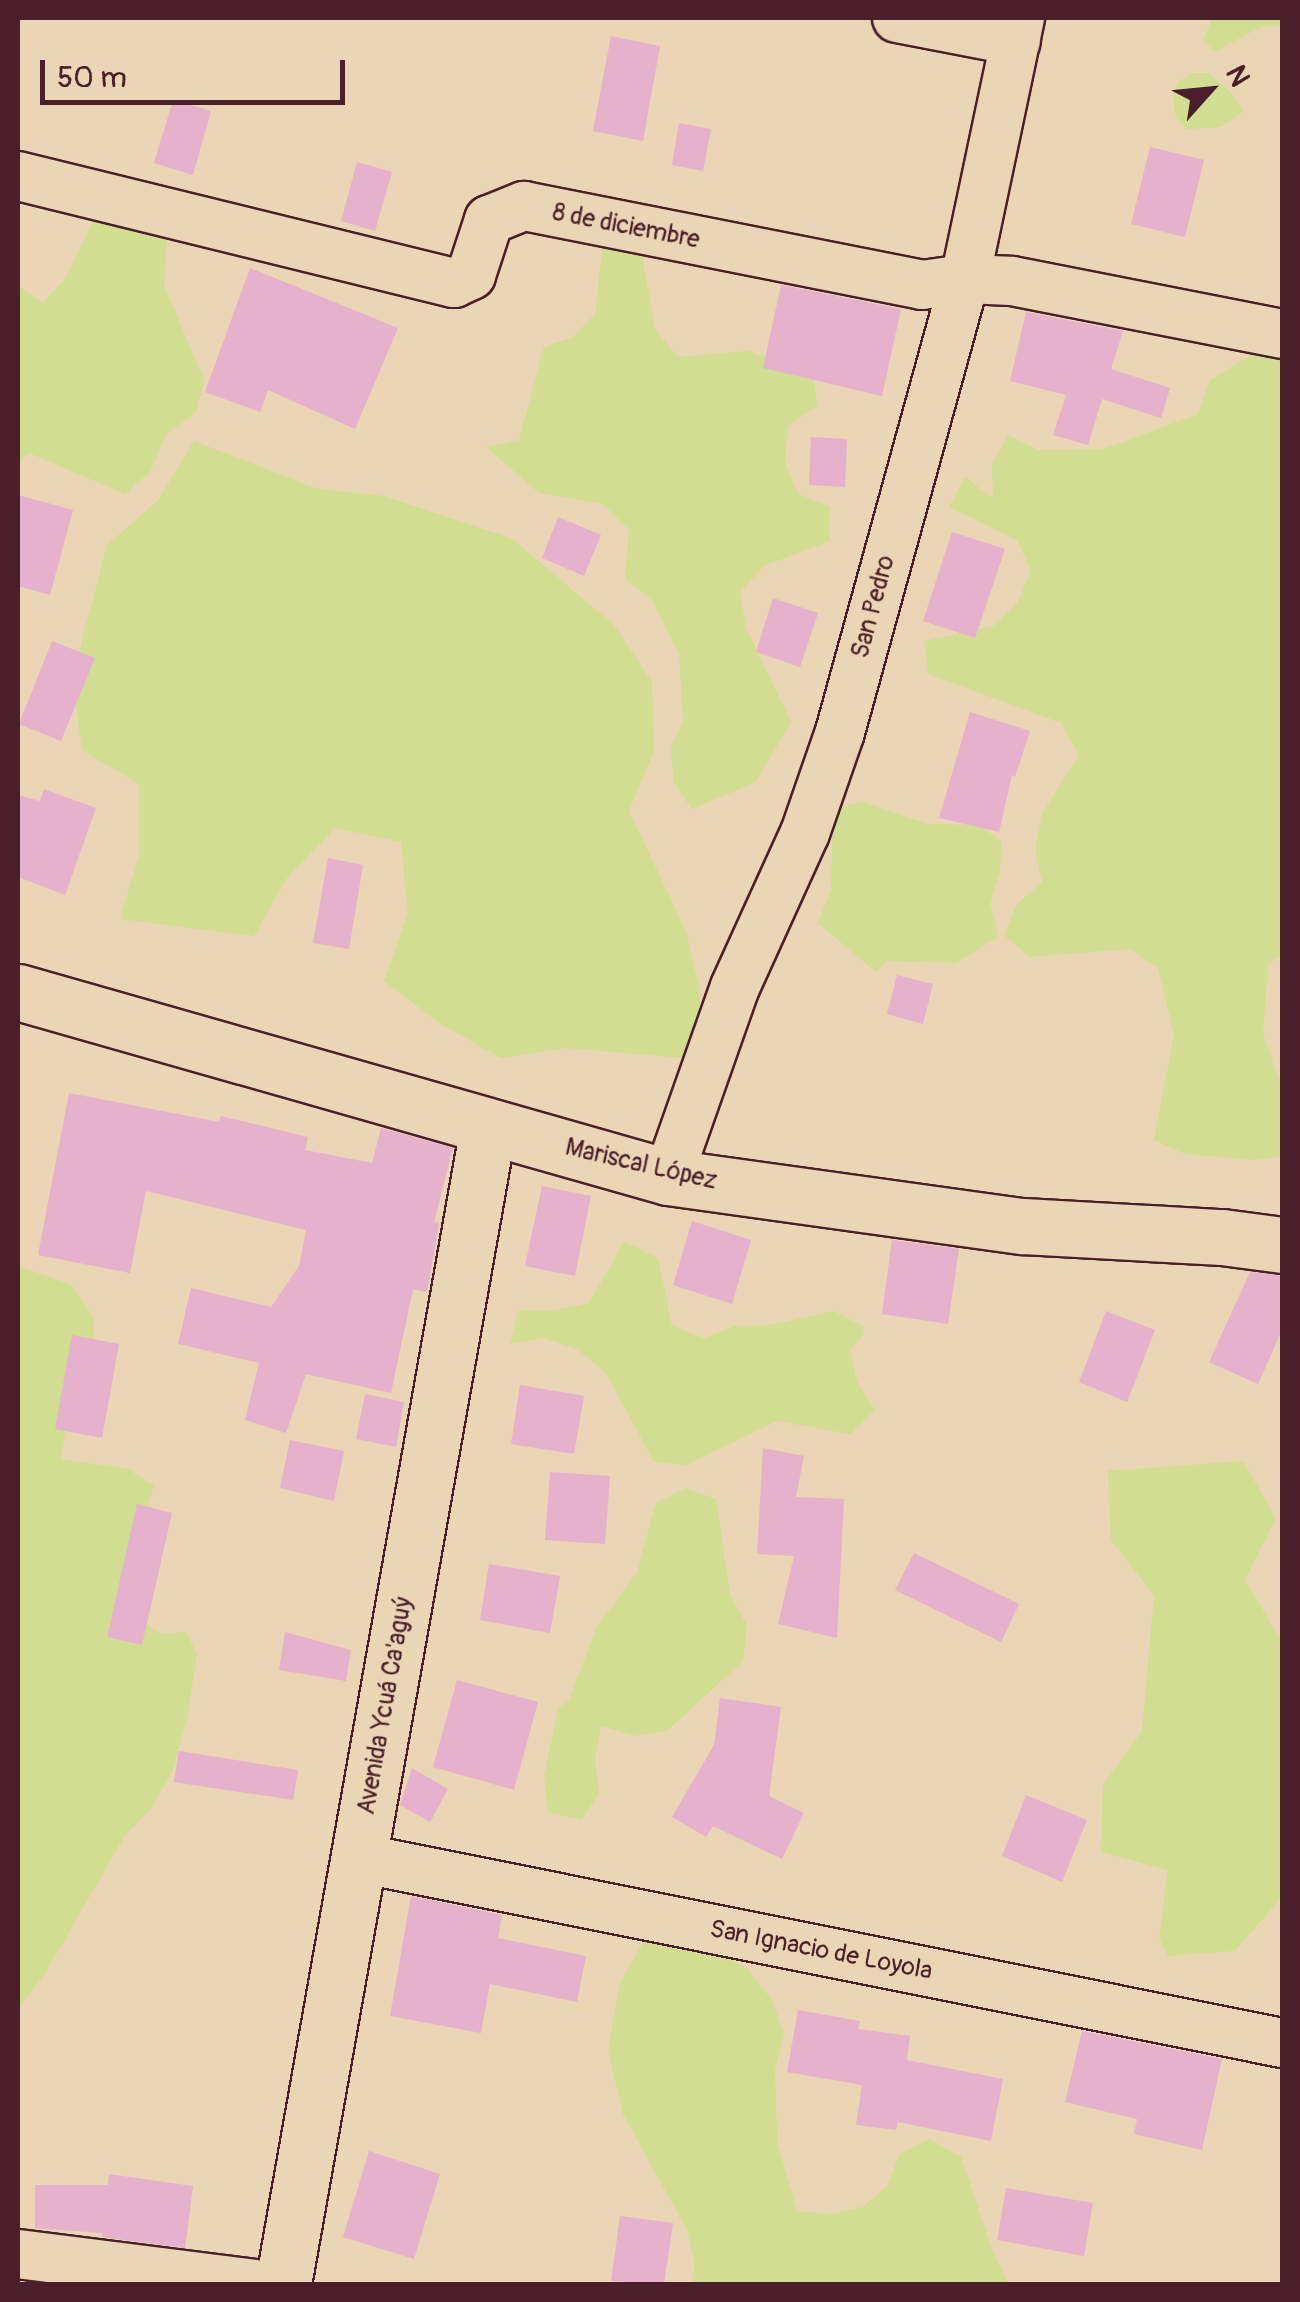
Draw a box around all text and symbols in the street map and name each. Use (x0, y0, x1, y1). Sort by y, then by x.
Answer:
scale bar (45, 40, 350, 102)
north arrow (1160, 40, 1260, 140)
text: 50 m (57, 59, 127, 96)
text: N (1217, 60, 1257, 93)
street label: 8 de diciembre (550, 198, 702, 256)
street label: San Pedro (846, 552, 902, 662)
street label: Mariscal López (562, 1133, 720, 1197)
street label: Avenida Ycuá Ca'aguý (352, 1595, 420, 1817)
street label: San Ignacio de Loyola (707, 1915, 935, 1987)

